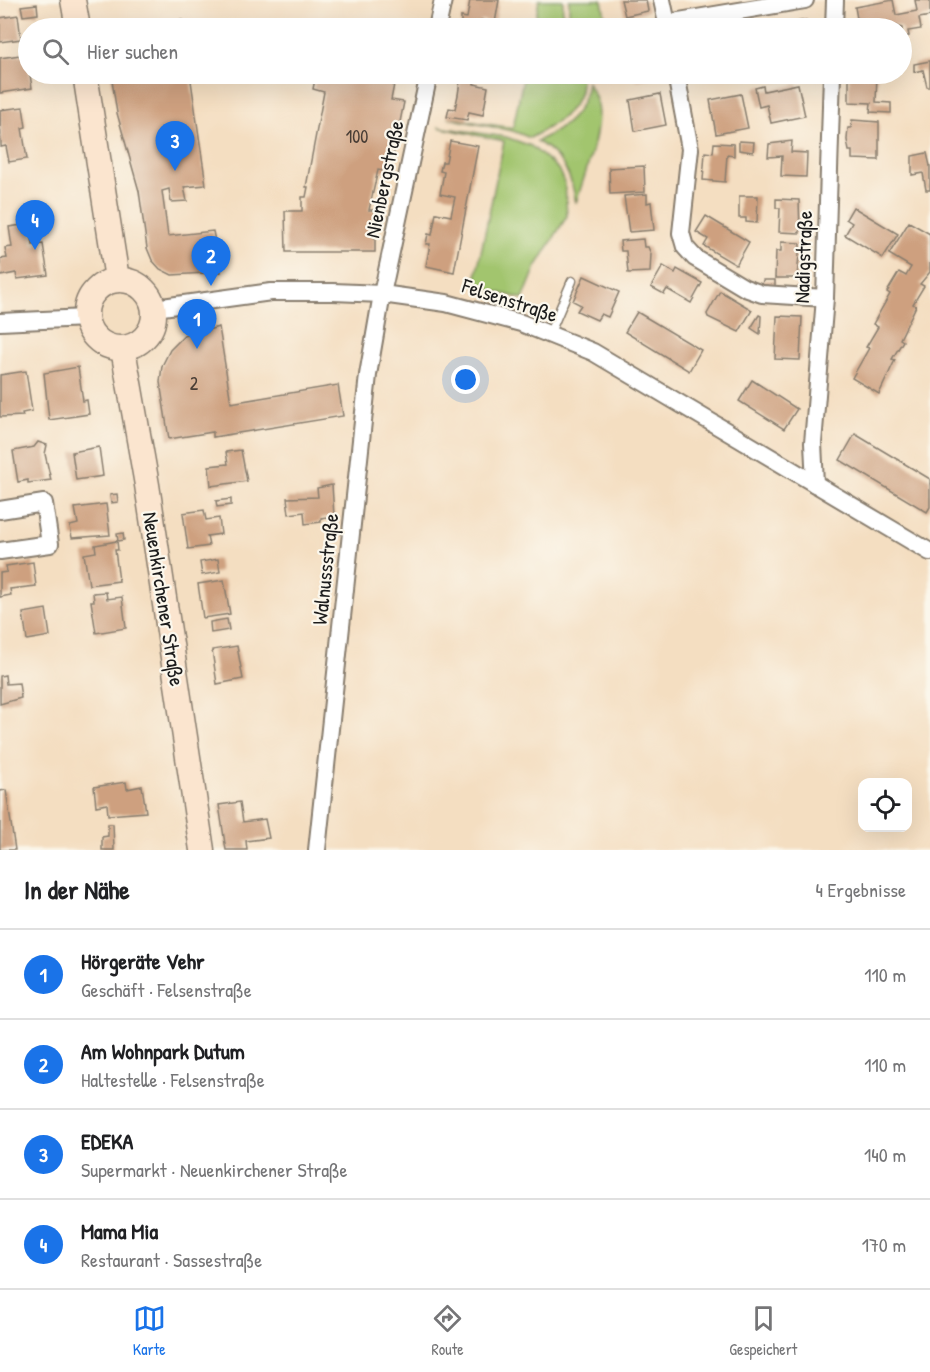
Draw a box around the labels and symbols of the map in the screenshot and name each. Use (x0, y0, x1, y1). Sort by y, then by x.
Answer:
street label: Nienbergstraße (357, 118, 411, 240)
pin: 3 (156, 122, 195, 171)
house number: 100 (346, 124, 368, 149)
pin: 4 (15, 200, 54, 250)
street label: Nadigstraße (787, 210, 819, 304)
pin: 2 (192, 236, 230, 286)
street label: Felsenstraße (458, 271, 561, 329)
pin: 1 (178, 300, 216, 349)
your location (451, 365, 480, 394)
house number: 2 (190, 371, 199, 396)
street label: Neuenkirchener Straße (136, 510, 192, 688)
street label: Walnussstraße (305, 512, 345, 626)

